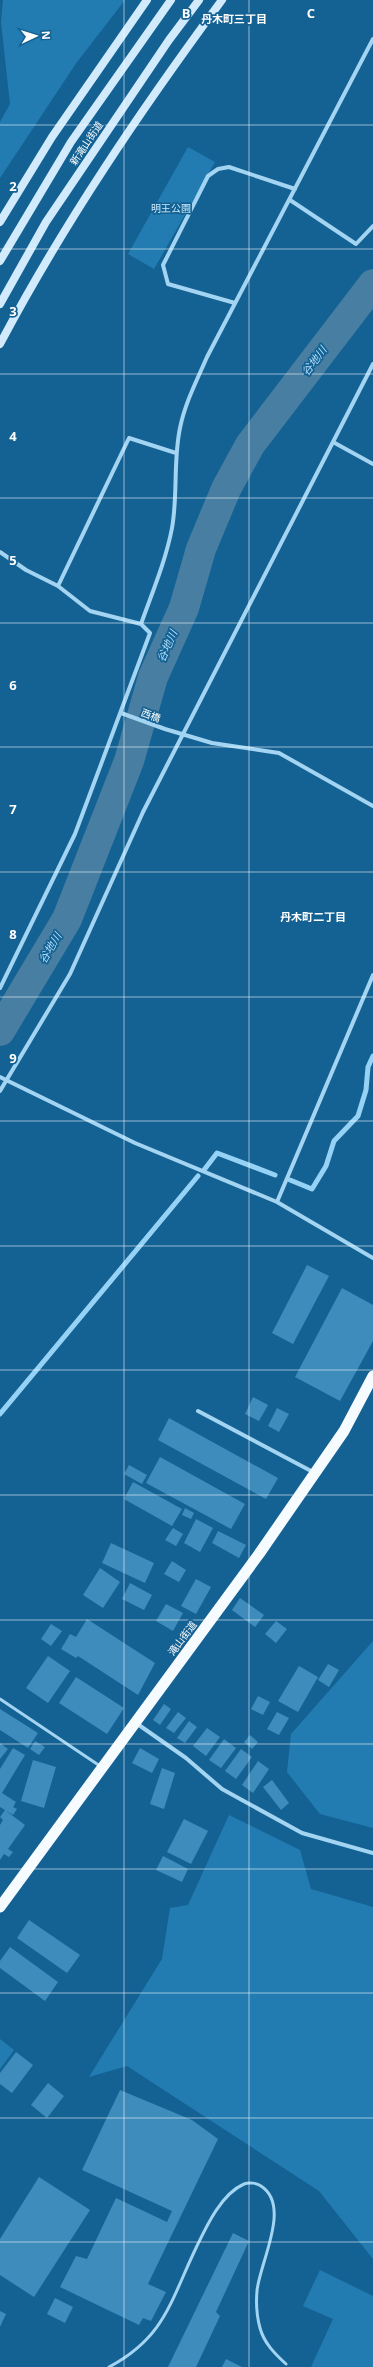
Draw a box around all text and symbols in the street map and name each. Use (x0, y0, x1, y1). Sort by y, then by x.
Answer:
text: B (182, 4, 191, 22)
text: C (307, 4, 315, 22)
district label: 丹木町三丁目 (201, 11, 267, 26)
north arrow (16, 16, 56, 56)
text: N (39, 30, 54, 40)
street label: 新滝山街道 (66, 118, 106, 168)
text: 2 (9, 177, 17, 195)
park label: 明王公園 (151, 201, 191, 215)
text: 3 (9, 302, 17, 320)
water label: 谷地川 (298, 342, 330, 378)
text: 4 (9, 427, 17, 445)
text: 5 (9, 551, 17, 569)
water label: 谷地川 (153, 627, 181, 664)
text: 6 (9, 676, 17, 694)
street label: 西橋 (139, 705, 163, 725)
text: 7 (9, 800, 17, 818)
district label: 丹木町二丁目 (280, 909, 346, 924)
text: 8 (9, 925, 17, 943)
water label: 谷地川 (35, 929, 65, 966)
text: 9 (9, 1049, 17, 1067)
street label: 滝山街道 (164, 1618, 200, 1658)

